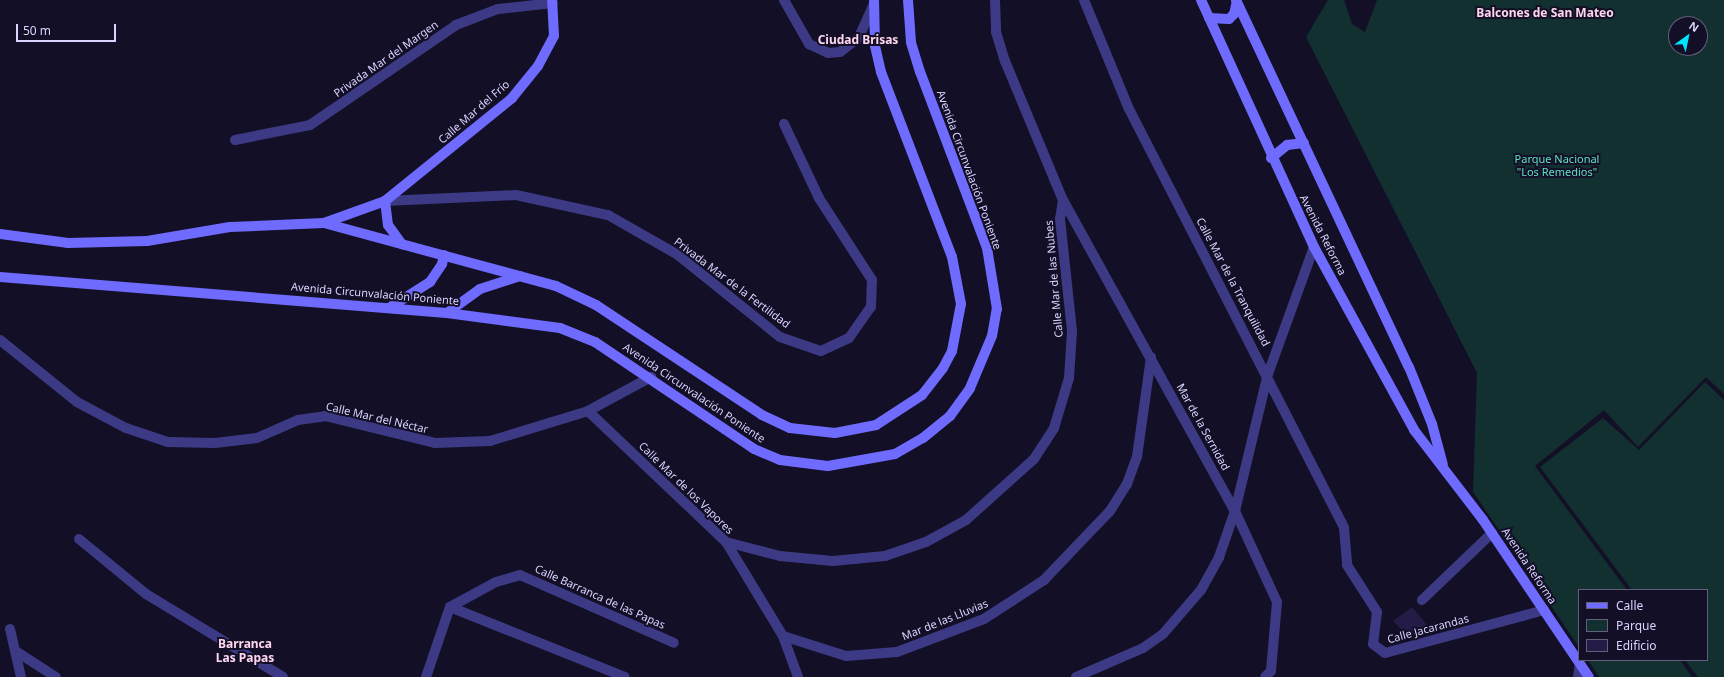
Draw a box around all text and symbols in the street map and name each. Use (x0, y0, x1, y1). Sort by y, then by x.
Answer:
district label: Balcones de San Mateo (1476, 6, 1614, 20)
scale bar (18, 16, 118, 42)
north arrow (1668, 16, 1708, 56)
street label: Privada Mar del Margen (331, 18, 441, 100)
text: N (1686, 18, 1702, 35)
text: 50 m (23, 22, 51, 39)
district label: Ciudad Brisas (818, 33, 898, 47)
street label: Calle Mar del Frío (436, 78, 512, 146)
street label: Avenida Circunvalación Poniente (934, 89, 1004, 251)
park label: Parque Nacional "Los Remedios" (1515, 153, 1599, 179)
street label: Avenida Reforma (1297, 192, 1349, 278)
street label: Calle Mar de la Tranquilidad (1193, 215, 1273, 349)
street label: Calle Mar de las Nubes (1042, 220, 1066, 338)
street label: Privada Mar de la Fertilidad (672, 235, 792, 331)
street label: Avenida Circunvalación Poniente (290, 280, 460, 308)
street label: Avenida Circunvalación Poniente (620, 340, 768, 446)
street label: Mar de la Sernidad (1174, 381, 1232, 473)
street label: Calle Mar del Néctar (325, 400, 429, 436)
street label: Calle Mar de los Vapores (636, 439, 736, 537)
street label: Avenida Reforma (1499, 526, 1559, 606)
street label: Calle Barranca de las Papas (533, 562, 667, 632)
legend (1578, 589, 1708, 661)
street label: Mar de las Lluvias (900, 597, 990, 643)
text: Calle (1616, 597, 1643, 614)
street label: Calle Jacarandas (1386, 612, 1470, 646)
text: Parque (1616, 617, 1656, 634)
district label: Barranca Las Papas (216, 637, 274, 665)
text: Edificio (1616, 637, 1657, 654)

